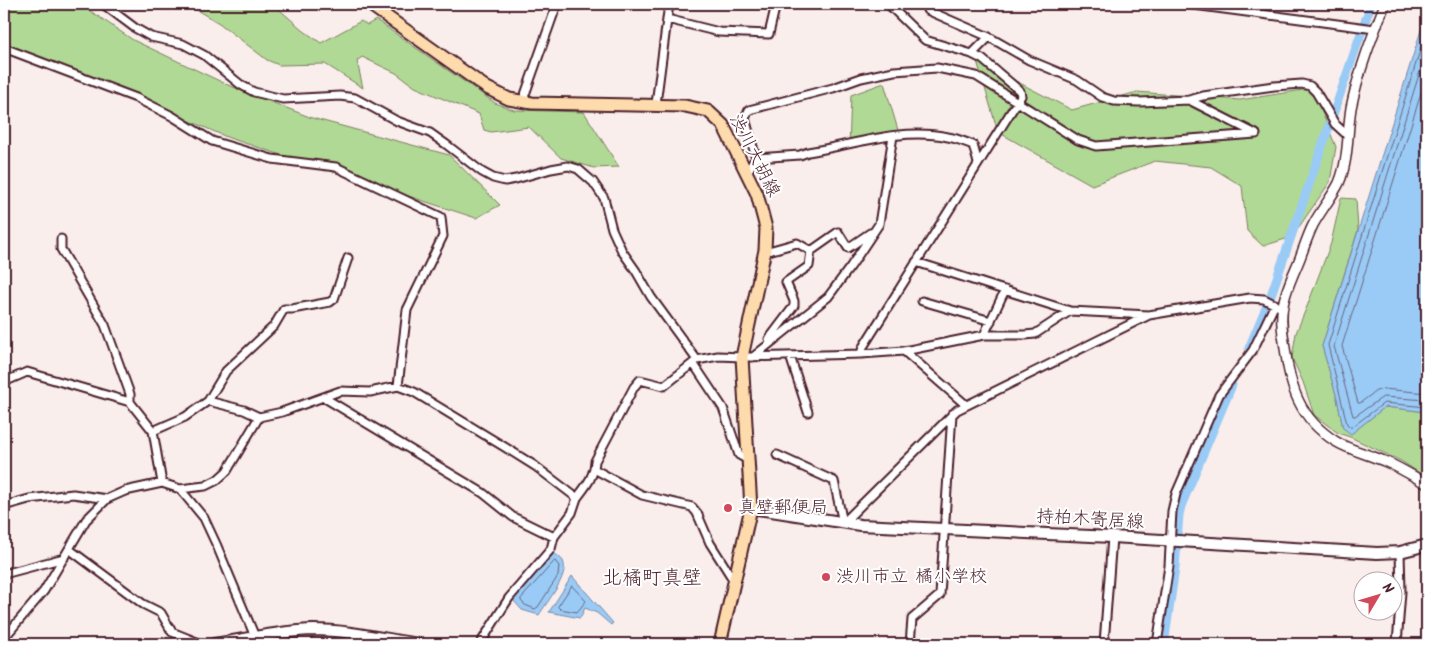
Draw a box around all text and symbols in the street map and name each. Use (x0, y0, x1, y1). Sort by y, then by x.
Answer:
street label: 渋川大胡線 (721, 109, 787, 203)
place label: 真壁郵便局 (738, 494, 828, 523)
marker: 真壁郵便局 (722, 502, 734, 514)
street label: 持柏木寄居線 (1035, 503, 1145, 537)
district label: 北橘町真壁 (602, 563, 702, 595)
place label: 渋川市立 橘小学校 (836, 563, 987, 592)
north arrow (1354, 570, 1404, 620)
marker: 渋川市立 橘小学校 (820, 571, 832, 583)
text: N (1376, 578, 1399, 599)

